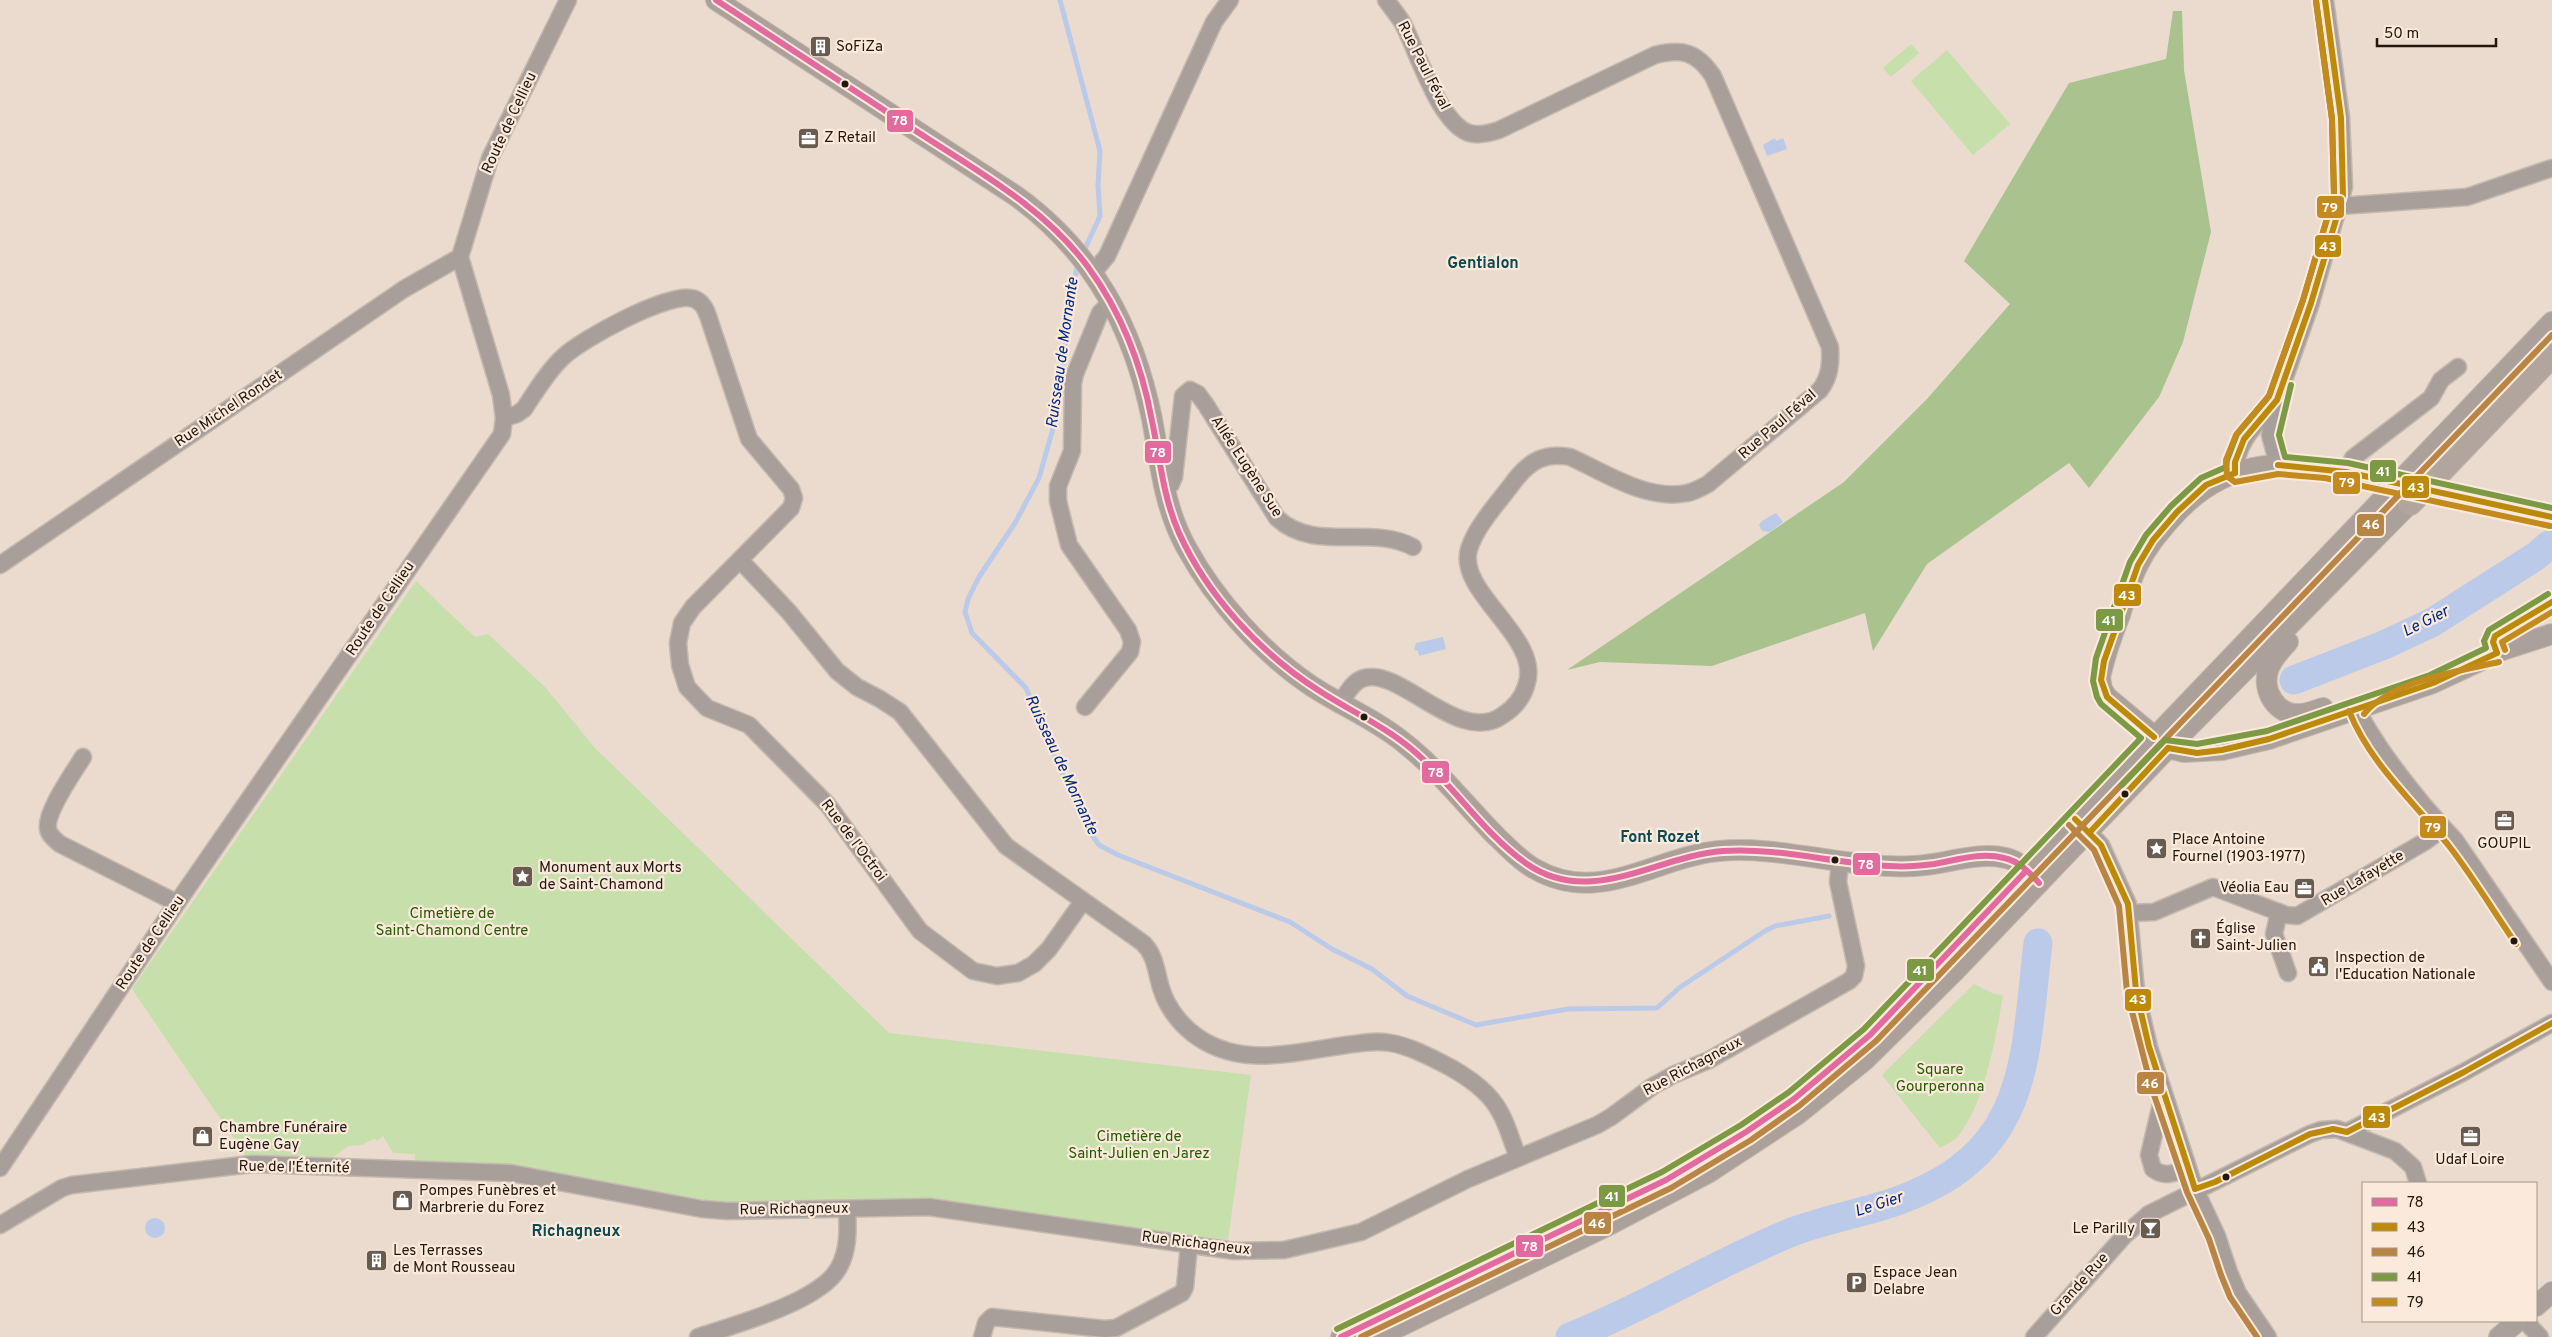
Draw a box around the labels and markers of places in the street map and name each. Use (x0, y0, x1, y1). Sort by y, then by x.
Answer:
building icon: SoFiZa (808, 35, 832, 59)
place label: SoFiZa (836, 38, 883, 57)
unlabelled marker (840, 79, 850, 89)
office icon: Z Retail (796, 126, 820, 150)
place label: Z Retail (824, 129, 876, 148)
unlabelled marker (1359, 712, 1369, 722)
unlabelled marker (2120, 789, 2130, 799)
office icon: GOUPIL (2492, 809, 2516, 833)
place label: Place Antoine Fournel (1903-1977) (2172, 831, 2306, 867)
place label: GOUPIL (2477, 835, 2531, 854)
place icon: Place Antoine Fournel (1903-1977) (2144, 837, 2168, 861)
unlabelled marker (1830, 855, 1840, 865)
place label: Monument aux Morts de Saint-Chamond (539, 859, 682, 895)
place icon: Monument aux Morts de Saint-Chamond (511, 865, 535, 889)
office icon: Véolia Eau (2293, 876, 2317, 900)
place label: Véolia Eau (2220, 879, 2289, 898)
place label: Église Saint-Julien (2216, 919, 2297, 956)
church icon: Église Saint-Julien (2188, 926, 2212, 950)
unlabelled marker (2509, 936, 2519, 946)
place label: Inspection de l'Education Nationale (2335, 949, 2476, 985)
public building icon: Inspection de l'Education Nationale (2307, 955, 2331, 979)
place label: Chambre Funéraire Eugène Gay (219, 1119, 347, 1155)
shop icon: Chambre Funéraire Eugène Gay (191, 1125, 215, 1149)
office icon: Udaf Loire (2458, 1125, 2482, 1149)
place label: Udaf Loire (2435, 1151, 2505, 1170)
unlabelled marker (2221, 1172, 2231, 1182)
place label: Pompes Funèbres et Marbrerie du Forez (419, 1182, 556, 1218)
shop icon: Pompes Funèbres et Marbrerie du Forez (391, 1188, 415, 1212)
bar icon: Le Parilly (2139, 1217, 2163, 1241)
place label: Le Parilly (2072, 1220, 2135, 1239)
place label: Les Terrasses de Mont Rousseau (393, 1242, 516, 1278)
building icon: Les Terrasses de Mont Rousseau (365, 1248, 389, 1272)
place label: Espace Jean Delabre (1873, 1264, 1957, 1300)
parking icon: Espace Jean Delabre (1845, 1270, 1869, 1294)

